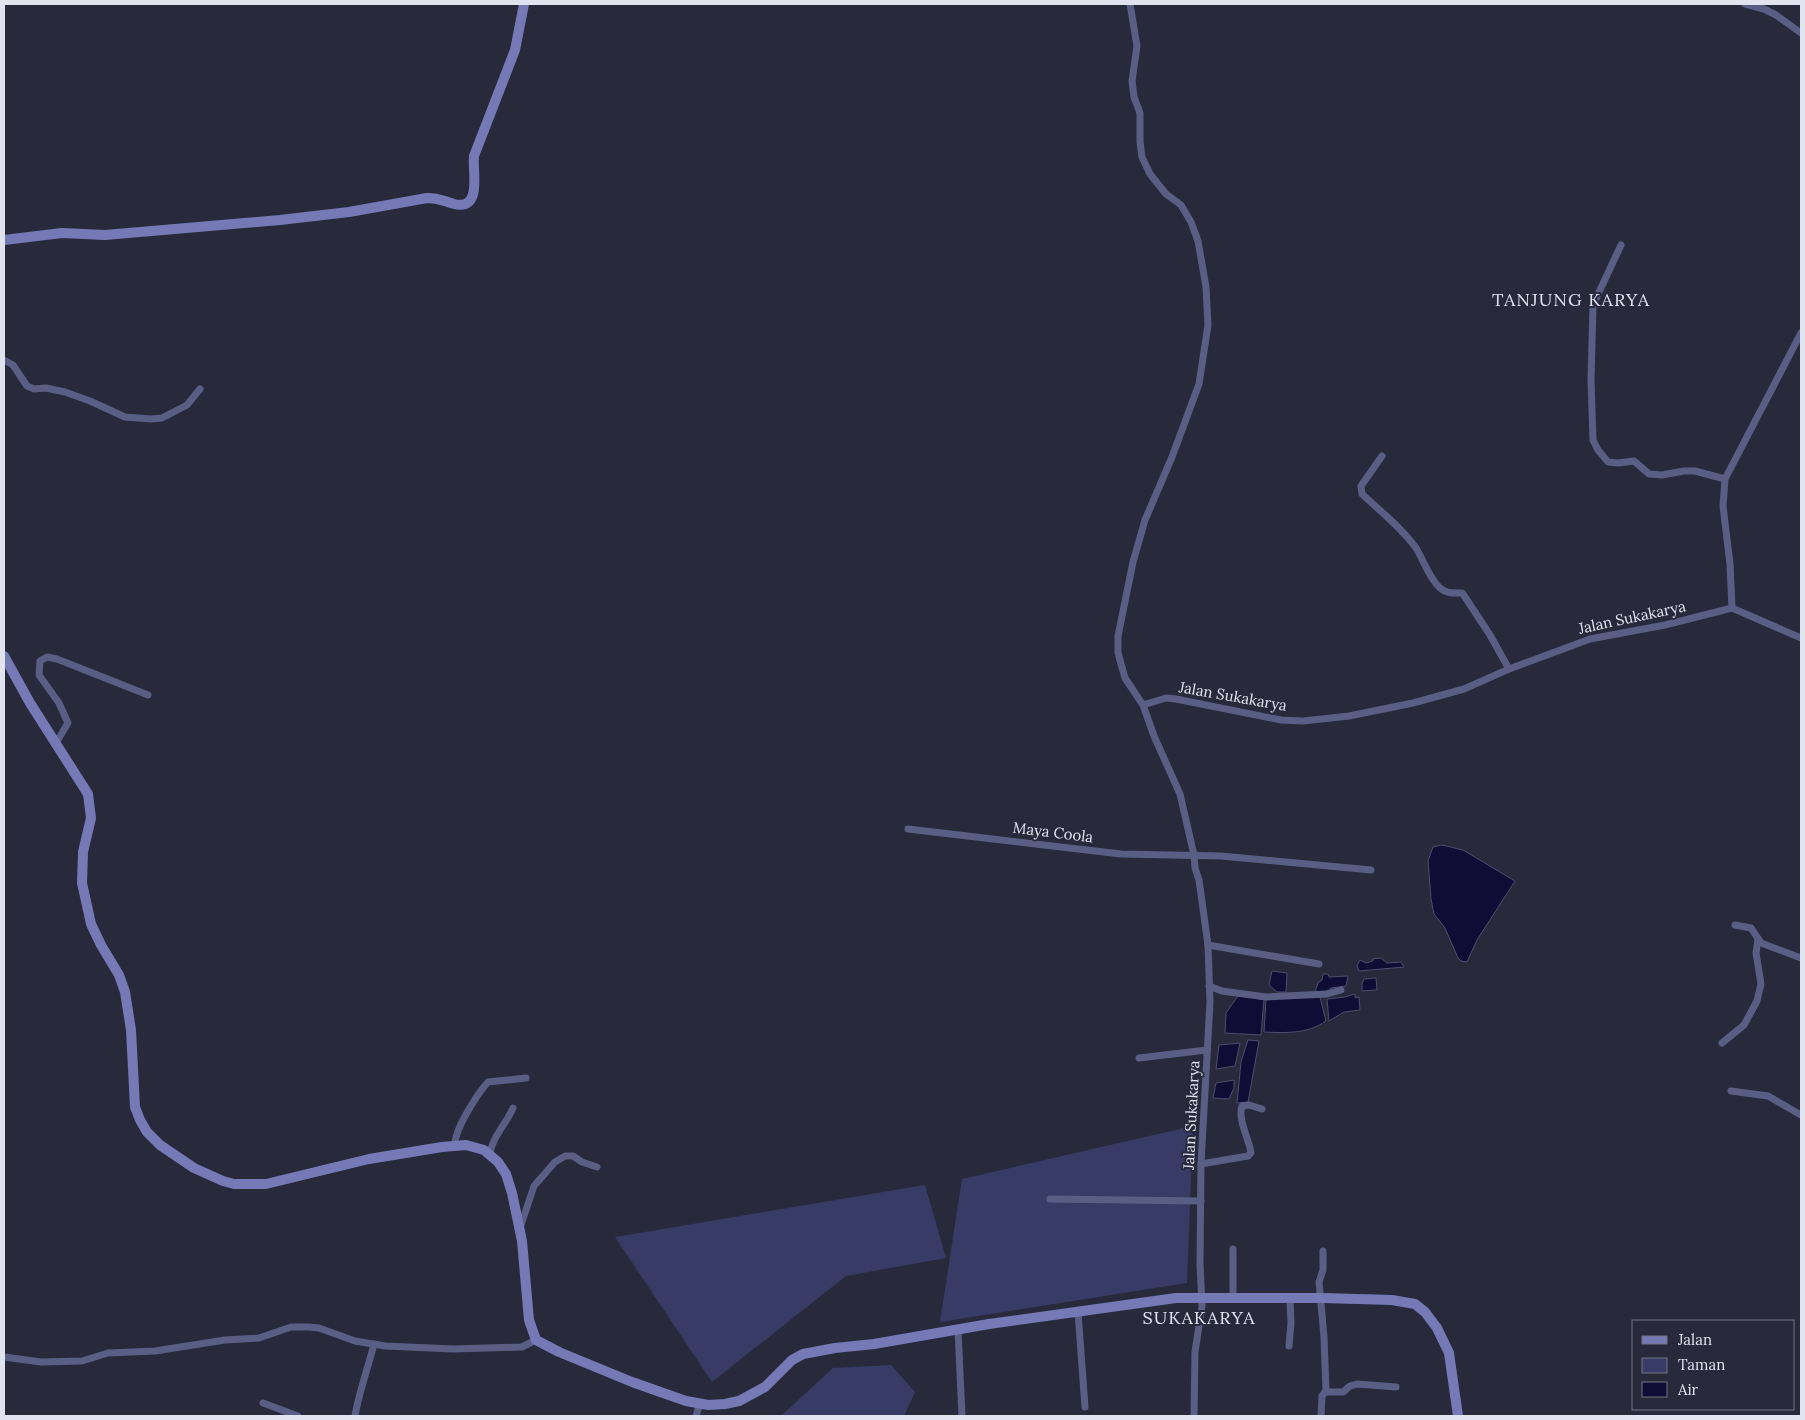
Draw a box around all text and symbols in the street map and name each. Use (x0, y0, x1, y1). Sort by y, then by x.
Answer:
district label: TANJUNG KARYA (1492, 288, 1650, 311)
street label: Jalan Sukakarya (1576, 596, 1688, 638)
street label: Jalan Sukakarya (1177, 677, 1289, 715)
street label: Maya Coola (1012, 818, 1095, 846)
street label: Jalan Sukakarya (1179, 1060, 1203, 1171)
district label: SUKAKARYA (1142, 1306, 1256, 1329)
legend (1632, 1320, 1795, 1410)
text: Jalan (1677, 1330, 1712, 1349)
text: Taman (1678, 1355, 1725, 1374)
text: Air (1677, 1380, 1699, 1399)

